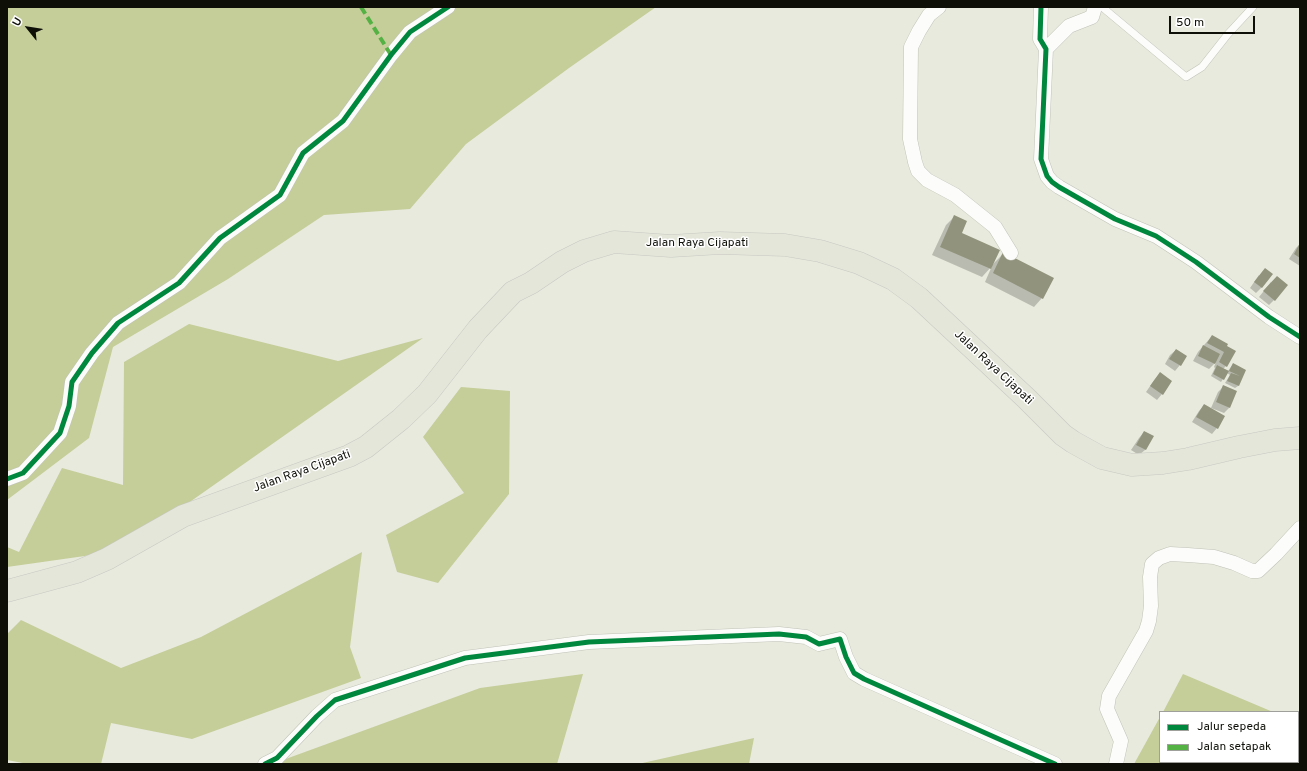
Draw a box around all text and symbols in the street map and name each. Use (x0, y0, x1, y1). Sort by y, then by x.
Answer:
north arrow (8, 8, 48, 48)
scale bar (1171, 8, 1257, 34)
text: U (10, 15, 26, 29)
text: 50 m (1176, 15, 1204, 31)
street label: Jalan Raya Cijapati (646, 237, 748, 251)
street label: Jalan Raya Cijapati (951, 328, 1035, 408)
street label: Jalan Raya Cijapati (251, 448, 353, 496)
legend (1159, 711, 1299, 763)
text: Jalur sepeda (1197, 719, 1266, 735)
text: Jalan setapak (1197, 739, 1271, 755)

